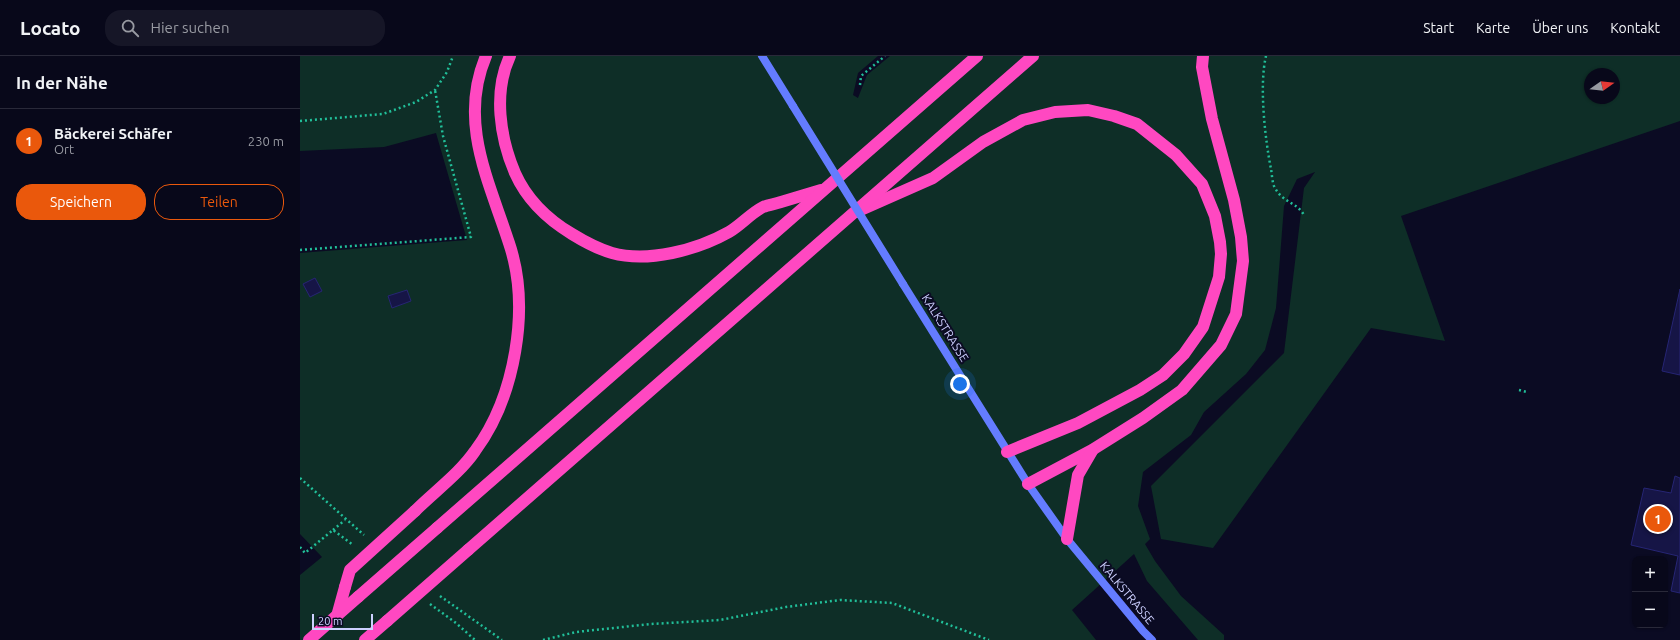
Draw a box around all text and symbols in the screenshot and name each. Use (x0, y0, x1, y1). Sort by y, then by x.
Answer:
search box (105, 10, 385, 46)
text: Locato (20, 17, 81, 39)
icon: search (119, 17, 141, 39)
text: Hier suchen (151, 19, 229, 36)
text: Start (1423, 20, 1454, 36)
text: Karte (1476, 20, 1510, 36)
text: Über uns (1532, 20, 1588, 36)
text: Kontakt (1610, 20, 1660, 36)
north arrow (1584, 68, 1620, 104)
text: In der Nähe (16, 73, 108, 92)
text: Bäckerei Schäfer (54, 125, 172, 142)
text: 1 (25, 134, 33, 148)
text: 230 m (248, 134, 284, 148)
text: Ort (54, 142, 74, 156)
button: Speichern (16, 184, 146, 220)
button: Teilen (154, 184, 284, 220)
street label: KALKSTRASSE (920, 292, 971, 364)
your location (950, 374, 970, 394)
pin: 1 (1645, 504, 1671, 534)
map controls (1632, 556, 1668, 628)
button: + (1632, 556, 1668, 592)
street label: KALKSTRASSE (1098, 559, 1157, 627)
button: − (1632, 592, 1668, 628)
scale bar (312, 612, 373, 631)
text: 20 m (318, 615, 342, 627)

